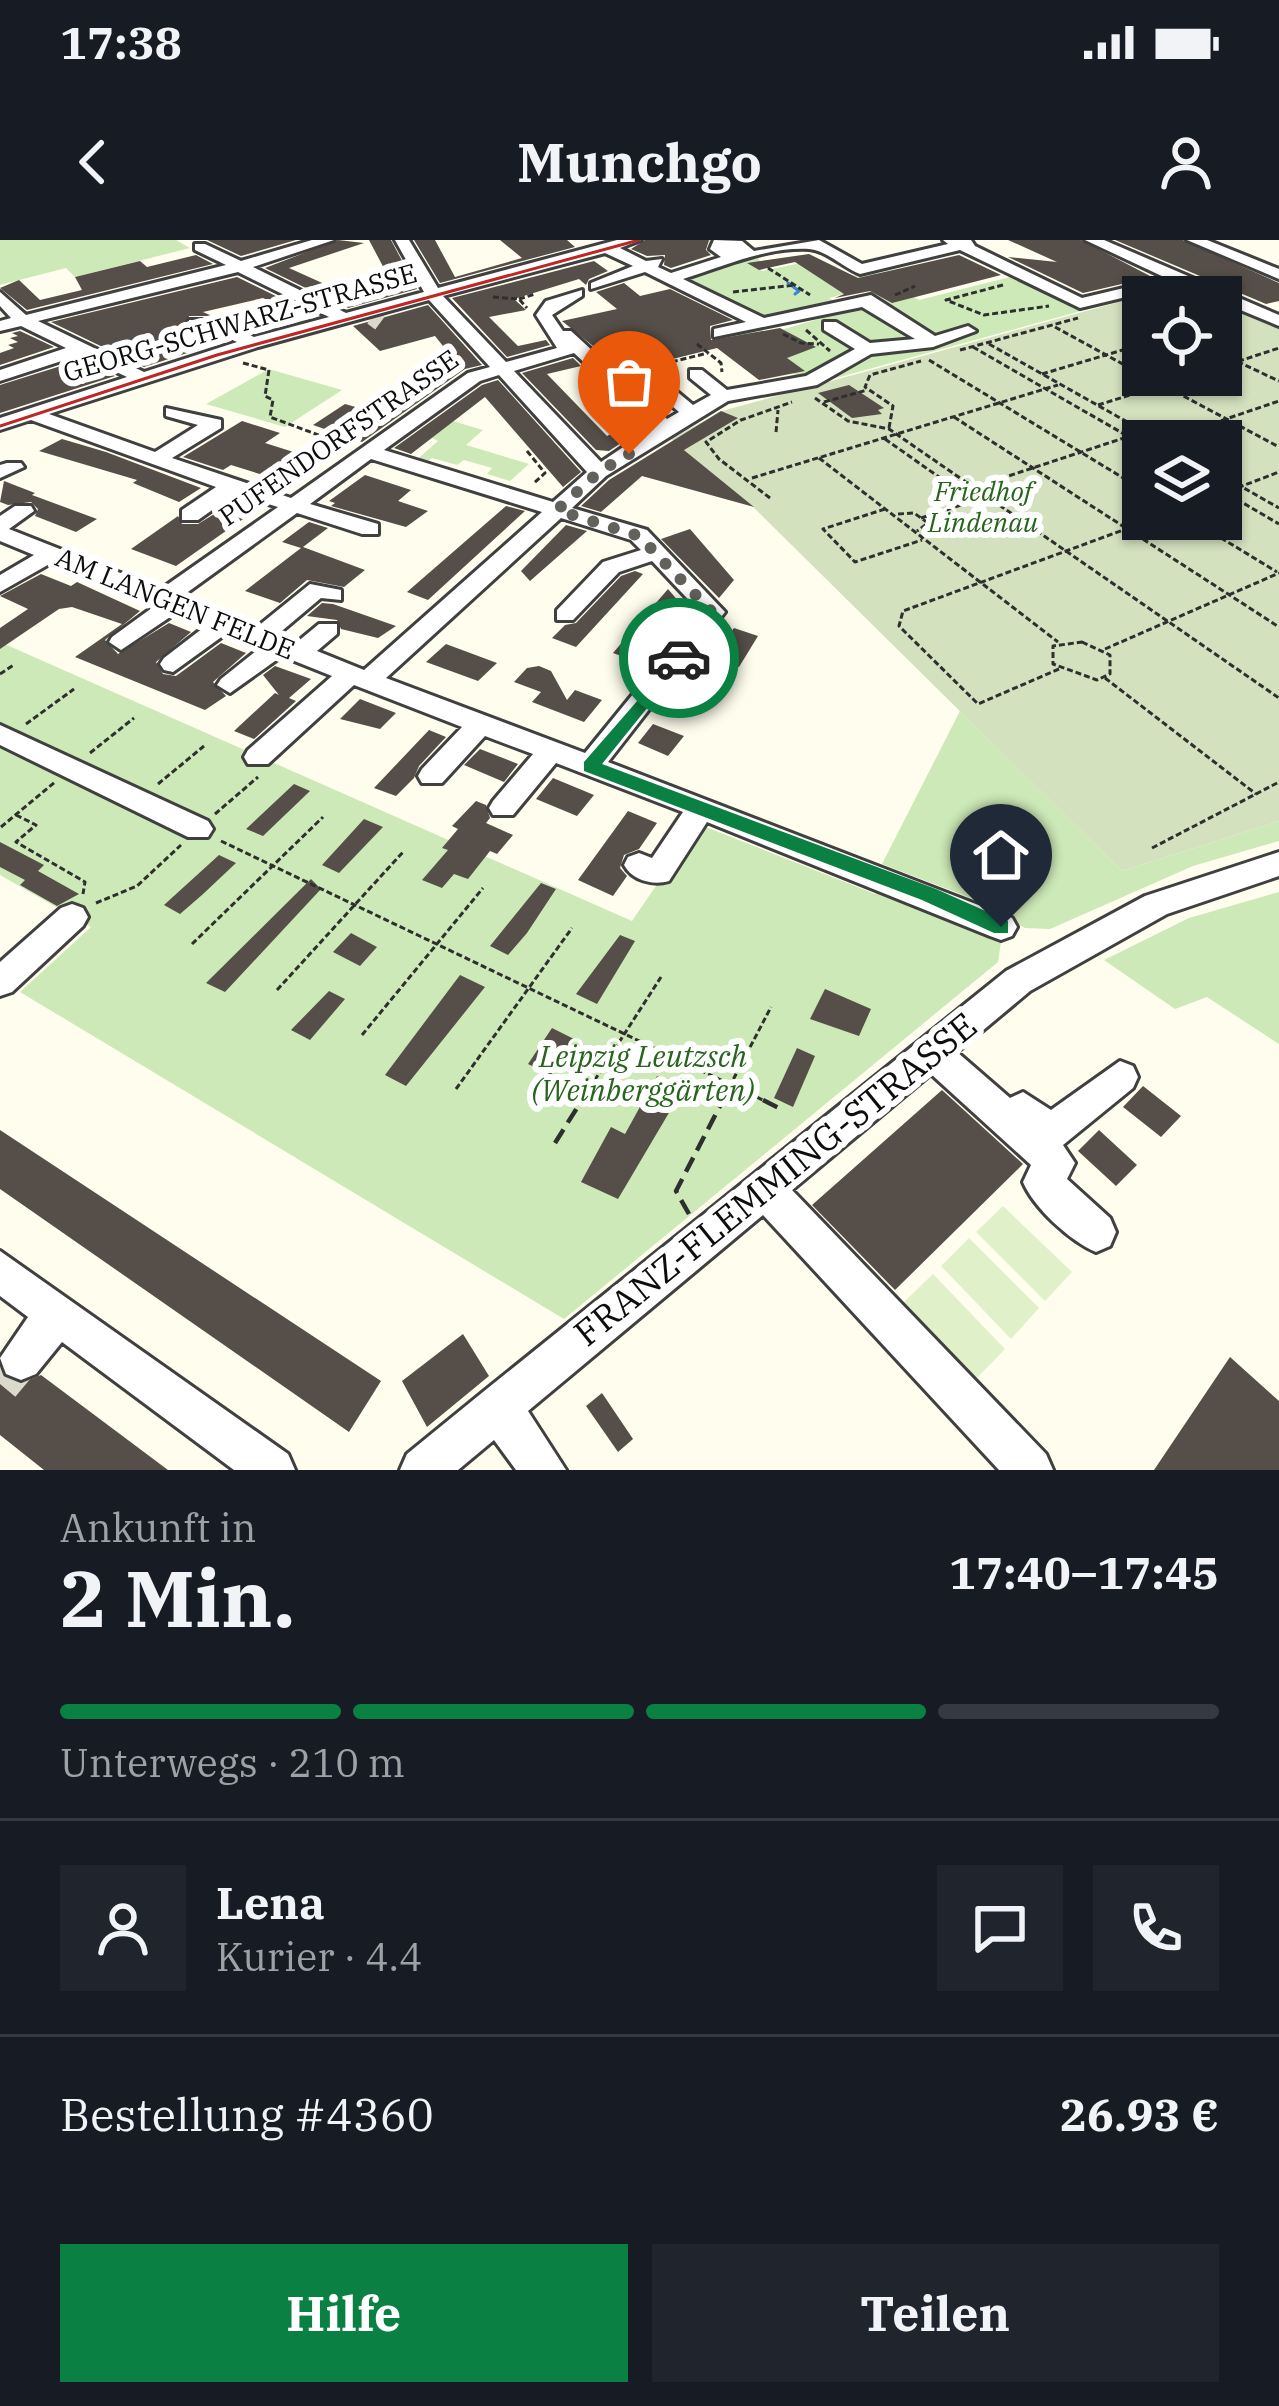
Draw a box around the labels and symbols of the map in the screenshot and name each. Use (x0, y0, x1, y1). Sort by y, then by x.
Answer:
street label: GEORG-SCHWARZ-STRASSE (59, 254, 420, 389)
pin (578, 331, 680, 454)
street label: PUFENDORFSTRASSE (212, 341, 465, 533)
park label: Friedhof Lindenau (927, 473, 1039, 539)
street label: AM LANGEN FELDE (51, 539, 300, 667)
courier (619, 598, 739, 718)
pin (950, 804, 1052, 927)
street label: FRANZ-FLEMMING-STRASSE (564, 1001, 986, 1356)
park label: Leipzig Leutzsch (Weinberggärten) (532, 1036, 754, 1109)

